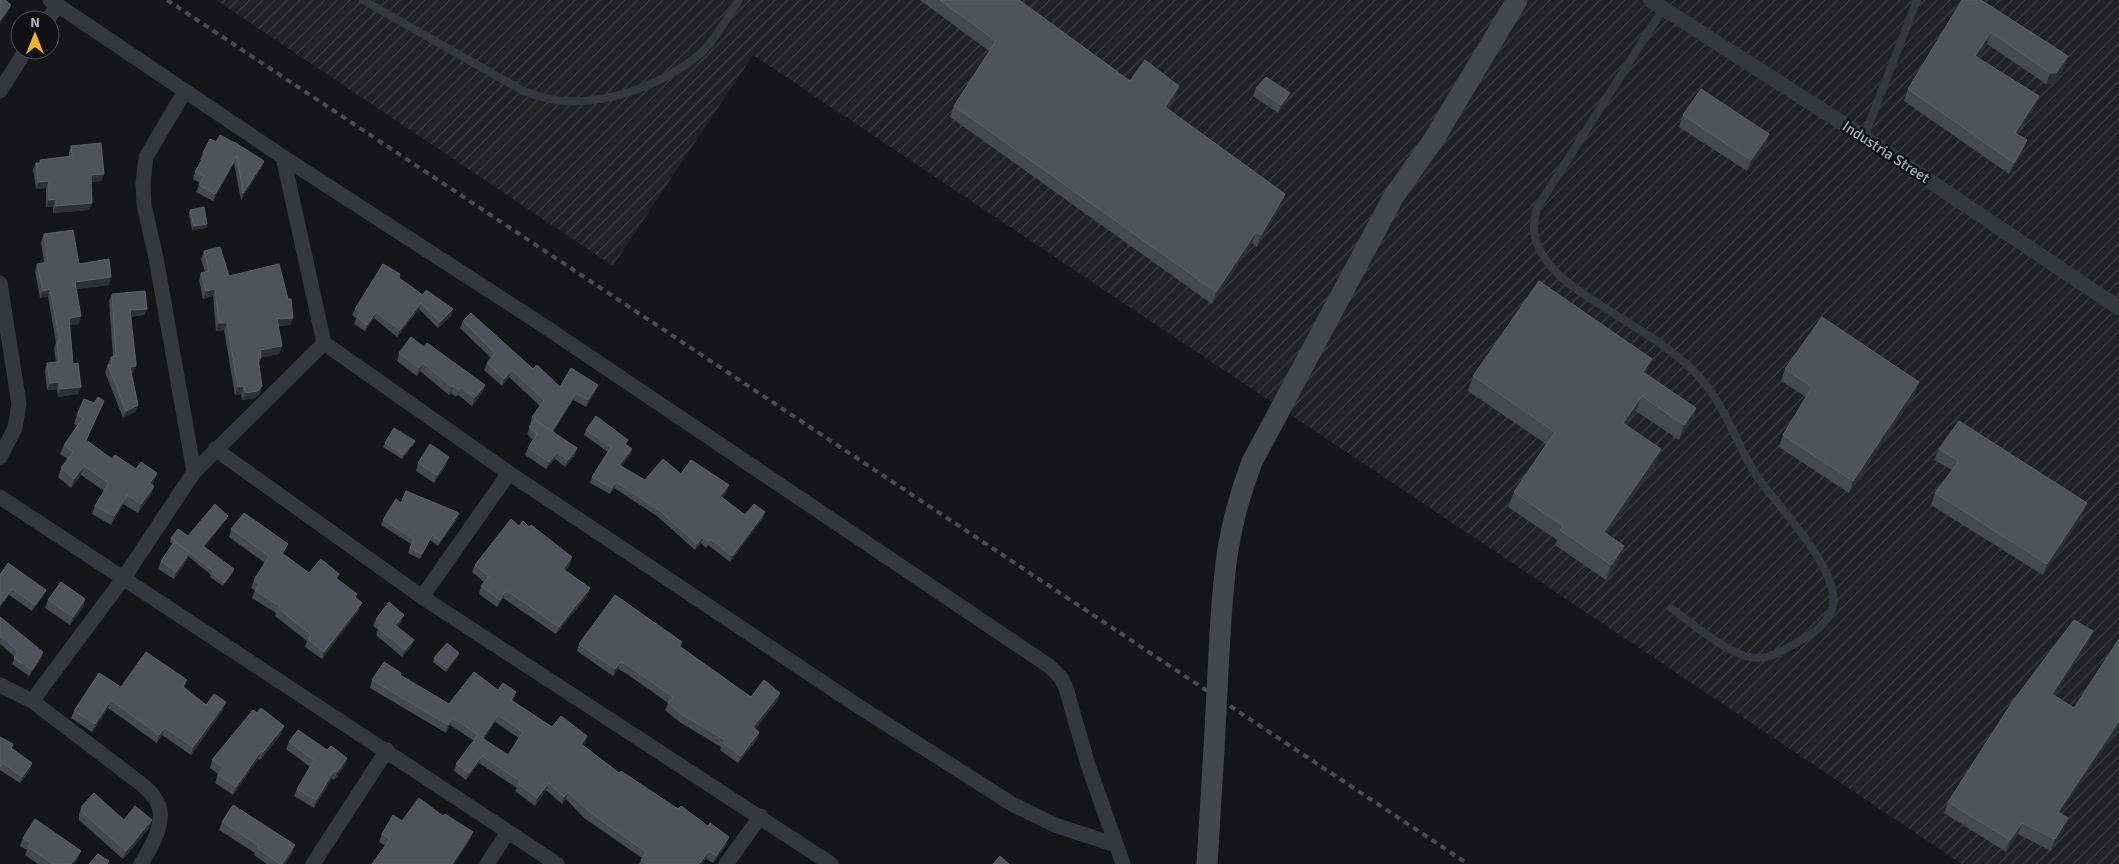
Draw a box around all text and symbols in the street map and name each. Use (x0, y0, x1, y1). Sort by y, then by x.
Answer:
north arrow (10, 10, 60, 60)
text: N (30, 14, 40, 31)
street label: Industria Street (1839, 117, 1933, 187)

